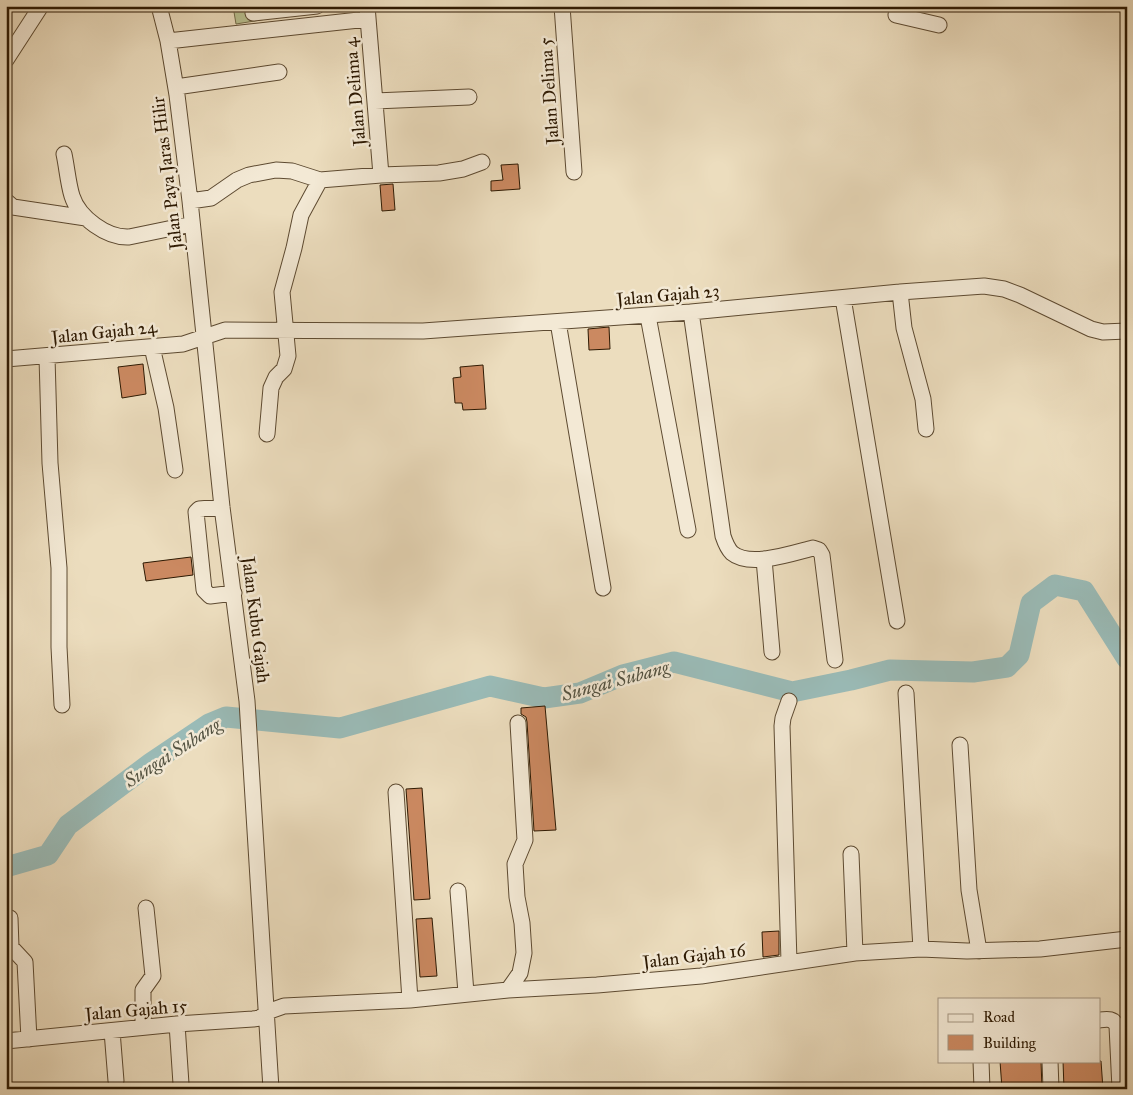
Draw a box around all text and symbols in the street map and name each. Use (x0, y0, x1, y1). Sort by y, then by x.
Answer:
street label: Jalan Delima 4 (339, 36, 372, 149)
street label: Jalan Delima 5 (534, 36, 565, 147)
street label: Jalan Paya Jaras Hilir (147, 95, 189, 253)
street label: Jalan Gajah 23 (614, 280, 720, 312)
street label: Jalan Gajah 24 (48, 315, 159, 350)
street label: Jalan Kubu Gajah (236, 553, 275, 685)
water label: Sungai Subang (558, 655, 673, 706)
water label: Sungai Subang (119, 712, 226, 793)
street label: Jalan Gajah 16 (639, 939, 748, 974)
street label: Jalan Gajah 15 (82, 995, 189, 1027)
legend (938, 998, 1100, 1062)
text: Road (983, 1008, 1015, 1026)
text: Building (983, 1034, 1037, 1052)

